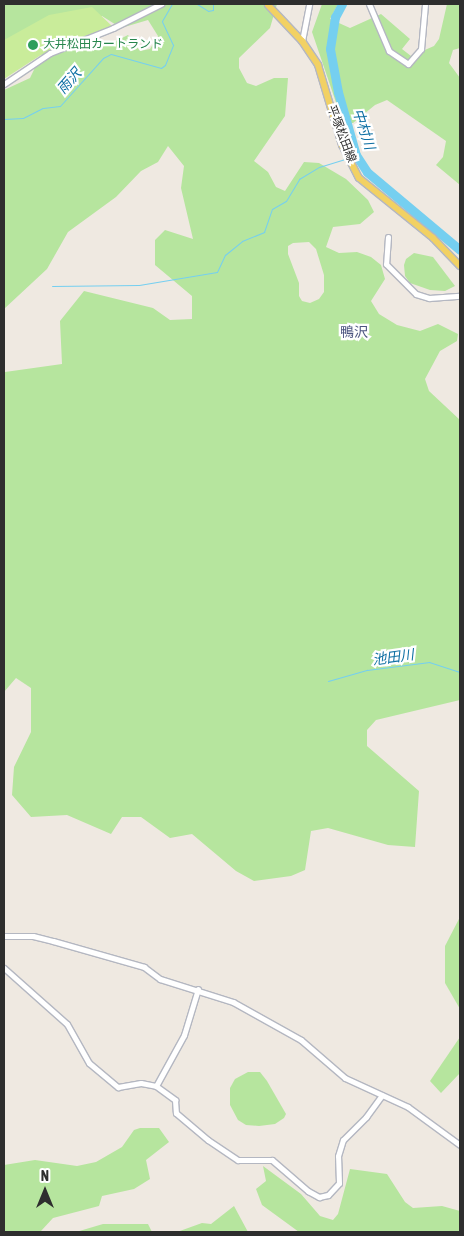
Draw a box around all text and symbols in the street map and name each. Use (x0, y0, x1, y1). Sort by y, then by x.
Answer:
place label: 大井松田カートランド (43, 38, 163, 52)
marker: 大井松田カートランド (27, 39, 39, 51)
water label: 雨沢 (53, 65, 85, 97)
street label: 平塚松田線 (324, 103, 358, 165)
water label: 中村川 (350, 106, 378, 152)
district label: 鴨沢 (340, 324, 368, 340)
water label: 池田川 (371, 646, 415, 668)
north arrow (20, 1166, 70, 1216)
text: N (41, 1168, 49, 1184)

